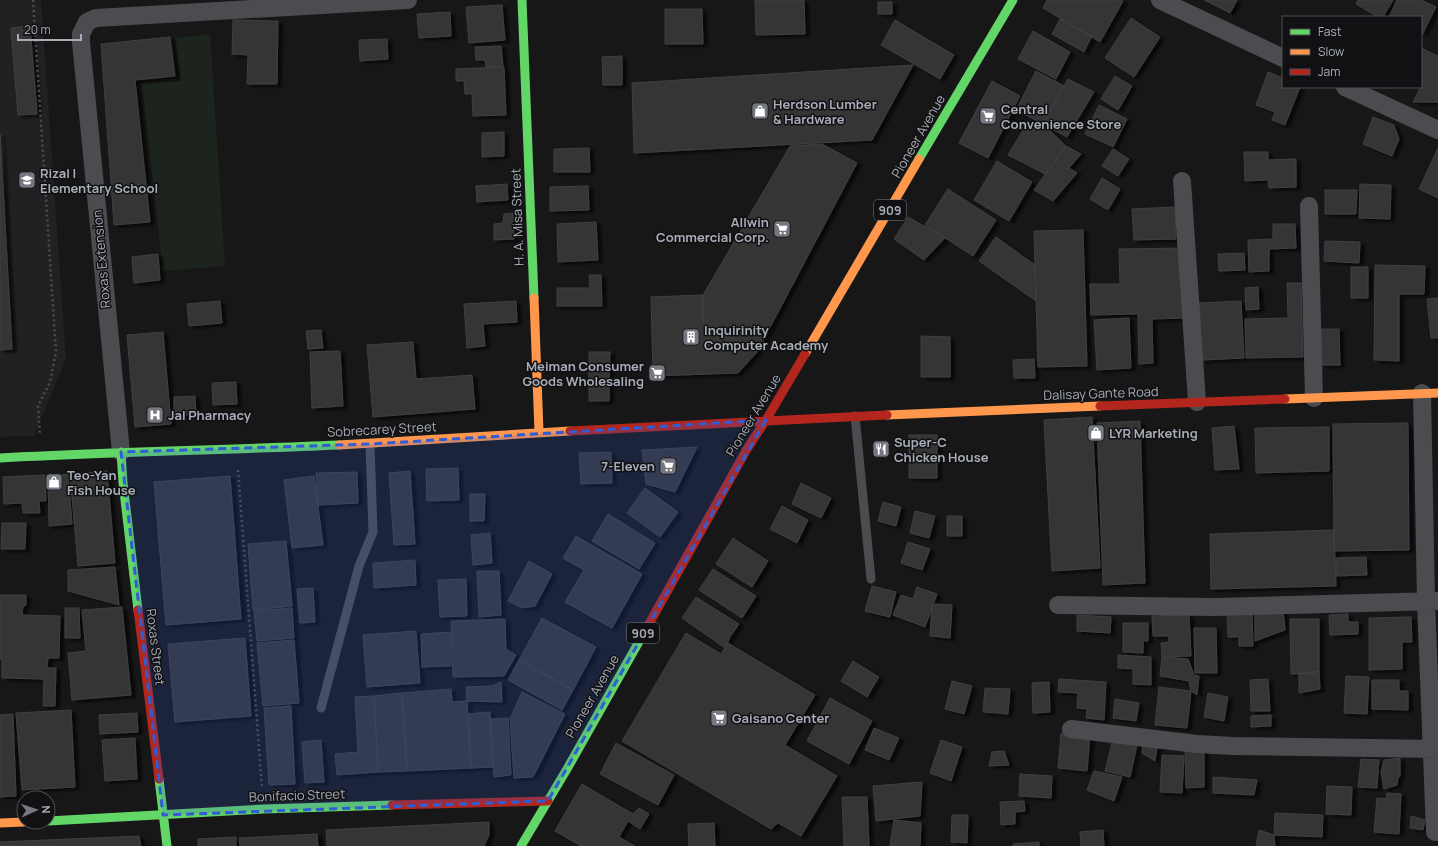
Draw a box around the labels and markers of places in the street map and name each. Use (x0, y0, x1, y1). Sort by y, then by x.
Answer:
place label: Herdson Lumber & Hardware (773, 95, 877, 128)
place label: Central Convenience Store (1001, 100, 1121, 133)
shop icon: Herdson Lumber & Hardware (750, 101, 770, 121)
supermarket icon: Central Convenience Store (978, 106, 998, 126)
place label: Rizal I Elementary School (40, 164, 158, 197)
school or university icon: Rizal I Elementary School (17, 170, 37, 190)
place label: Allwin Commercial Corp. (656, 213, 769, 246)
supermarket icon: Allwin Commercial Corp. (772, 219, 792, 239)
place label: Inquirinity Computer Academy (704, 321, 829, 354)
building icon: Inquirinity Computer Academy (681, 327, 701, 347)
place label: Meiman Consumer Goods Wholesaling (522, 357, 644, 390)
supermarket icon: Meiman Consumer Goods Wholesaling (647, 363, 667, 383)
hospital icon: Jal Pharmacy (145, 405, 165, 425)
place label: Jal Pharmacy (168, 406, 252, 424)
shop icon: LYR Marketing (1086, 423, 1106, 443)
place label: LYR Marketing (1109, 424, 1198, 442)
place label: Super-C Chicken House (894, 433, 989, 466)
restaurant icon: Super-C Chicken House (871, 439, 891, 459)
supermarket icon: 7-Eleven (658, 456, 678, 476)
place label: 7-Eleven (601, 457, 655, 475)
place label: Teo-Yan Fish House (67, 466, 136, 499)
shop icon: Teo-Yan Fish House (44, 472, 64, 492)
supermarket icon: Gaisano Center (709, 708, 729, 728)
place label: Gaisano Center (732, 709, 829, 727)

